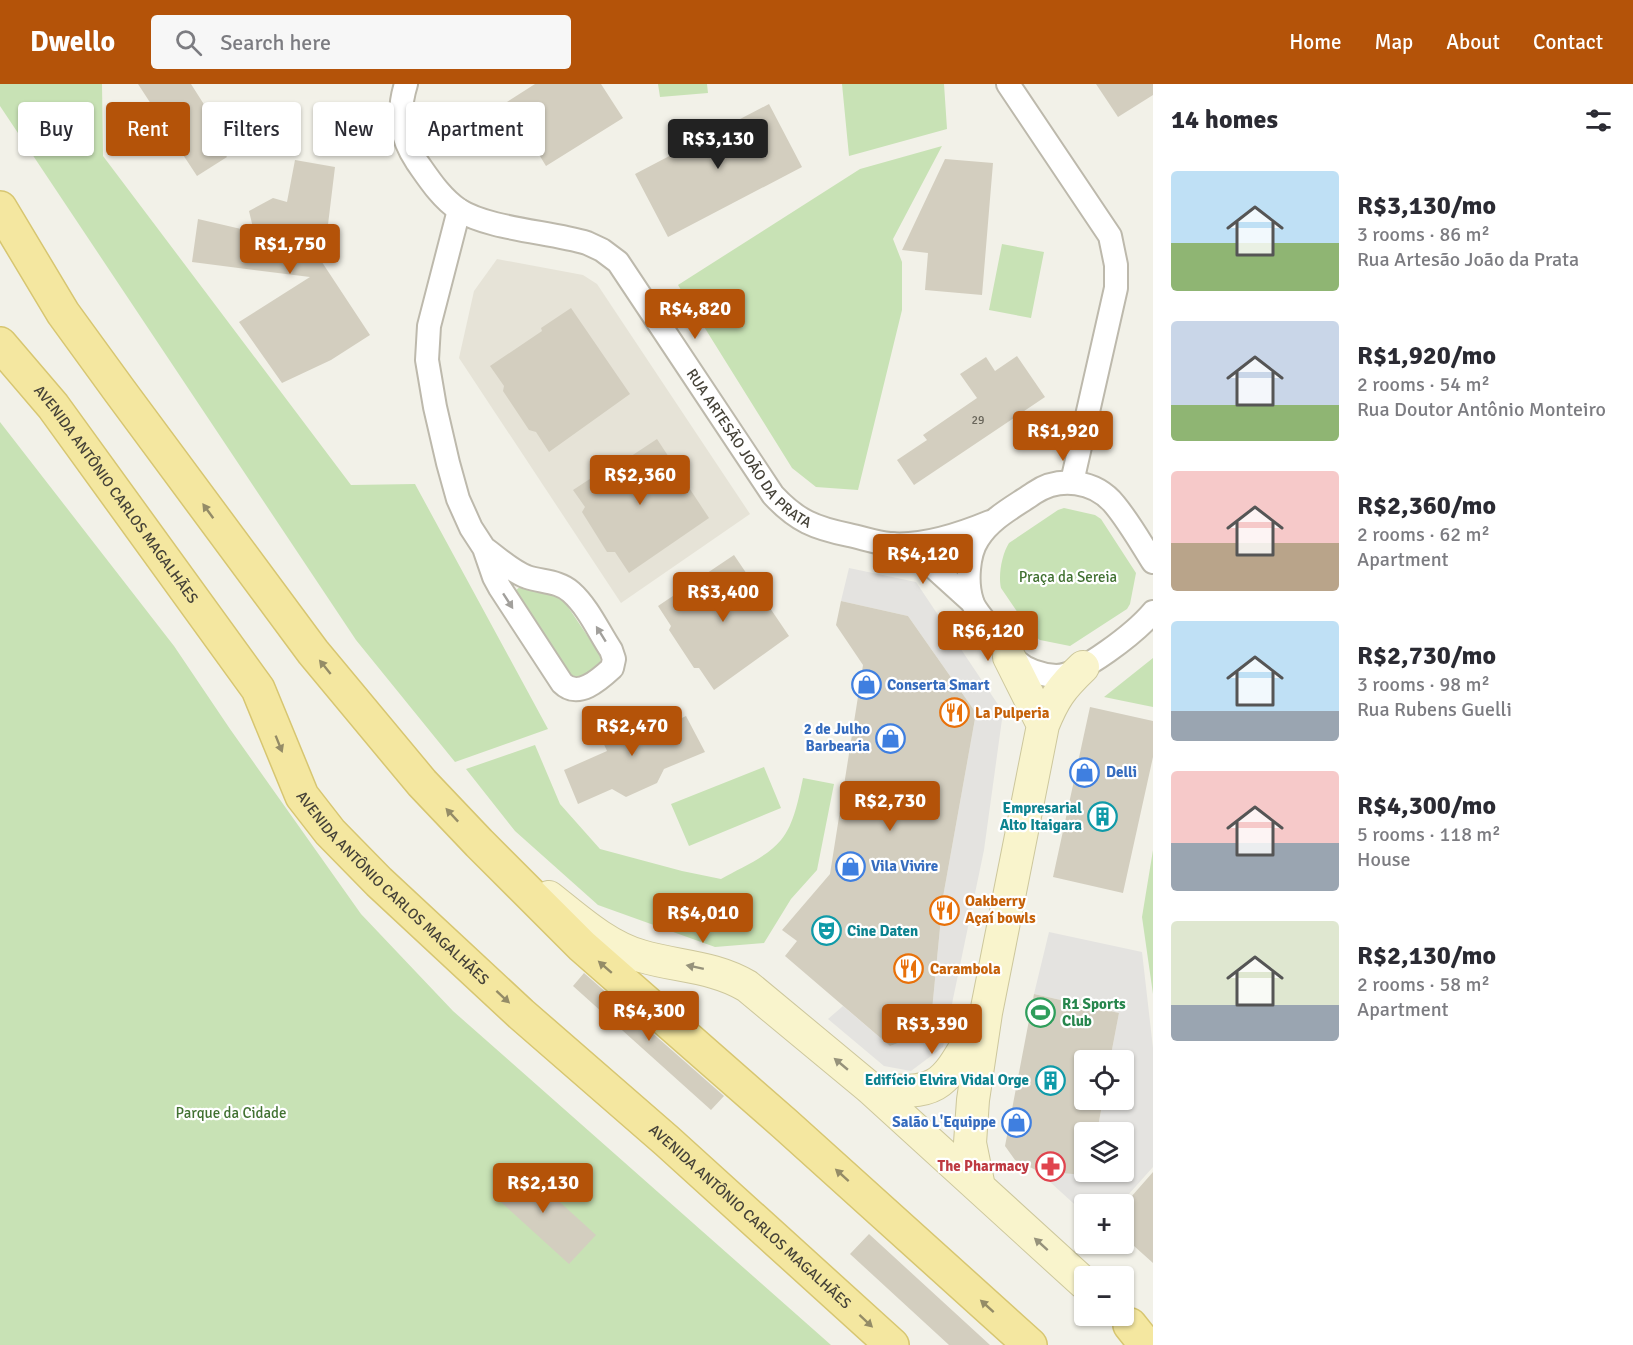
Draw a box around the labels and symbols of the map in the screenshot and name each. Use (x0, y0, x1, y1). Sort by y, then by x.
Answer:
pin: R$3,130 (663, 119, 773, 170)
pin: R$1,750 (235, 224, 345, 275)
pin: R$4,820 (640, 289, 750, 340)
street label: RUA ARTESÃO JOÃO DA PRATA (683, 365, 815, 532)
street label: AVENIDA ANTÔNIO CARLOS MAGALHÃES (30, 381, 202, 607)
pin: R$1,920 (1008, 411, 1118, 462)
house number: 29 (972, 413, 984, 428)
pin: R$2,360 (585, 455, 695, 506)
one-way arrow (203, 503, 215, 518)
pin: R$4,120 (868, 534, 978, 585)
park label: Praça da Sereia (1019, 568, 1117, 586)
pin: R$3,400 (668, 572, 778, 623)
one-way arrow (503, 593, 514, 609)
pin: R$6,120 (933, 611, 1043, 662)
one-way arrow (595, 626, 606, 642)
one-way arrow (319, 660, 332, 675)
shop icon: Conserta Smart (850, 669, 882, 701)
place label: Conserta Smart (887, 676, 990, 694)
restaurant icon: La Pulperia (938, 697, 970, 729)
place label: La Pulperia (975, 704, 1050, 722)
pin: R$2,470 (577, 706, 687, 757)
place label: 2 de Julho Barbearia (804, 720, 870, 755)
shop icon: 2 de Julho Barbearia (875, 722, 907, 754)
one-way arrow (275, 735, 285, 753)
shop icon: Delli (1069, 756, 1101, 788)
place label: Delli (1106, 763, 1137, 781)
pin: R$2,730 (835, 781, 945, 832)
street label: AVENIDA ANTÔNIO CARLOS MAGALHÃES (293, 787, 493, 989)
place label: Empresarial Alto Itaigara (1000, 799, 1082, 834)
building icon: Empresarial Alto Itaigara (1087, 801, 1119, 833)
one-way arrow (445, 807, 459, 822)
shop icon: Vila Vivire (834, 850, 866, 882)
place label: Vila Vivire (871, 857, 938, 875)
place label: Oakberry Açaí bowls (965, 892, 1036, 927)
pin: R$4,010 (648, 893, 758, 944)
restaurant icon: Oakberry Açaí bowls (928, 894, 960, 926)
theatre icon: Cine Daten (810, 915, 842, 947)
place label: Cine Daten (847, 922, 918, 940)
restaurant icon: Carambola (893, 953, 925, 985)
one-way arrow (598, 960, 613, 973)
place label: Carambola (930, 960, 1001, 978)
one-way arrow (685, 962, 704, 971)
one-way arrow (495, 990, 510, 1003)
pin: R$4,300 (594, 991, 704, 1042)
place label: R1 Sports Club (1062, 995, 1126, 1030)
sports icon: R1 Sports Club (1025, 997, 1057, 1029)
pin: R$3,390 (877, 1004, 987, 1055)
one-way arrow (833, 1057, 849, 1070)
building icon: Edifício Elvira Vidal Orge (1034, 1064, 1066, 1096)
place label: Edifício Elvira Vidal Orge (865, 1071, 1029, 1089)
park label: Parque da Cidade (175, 1104, 287, 1122)
shop icon: Salão L'Equippe (1001, 1106, 1033, 1138)
place label: Salão L'Equippe (892, 1113, 996, 1131)
street label: AVENIDA ANTÔNIO CARLOS MAGALHÃES (645, 1121, 855, 1313)
pharmacy icon: The Pharmacy (1034, 1150, 1066, 1182)
place label: The Pharmacy (938, 1157, 1030, 1175)
pin: R$2,130 (488, 1163, 598, 1214)
one-way arrow (835, 1169, 849, 1183)
one-way arrow (1034, 1238, 1049, 1251)
one-way arrow (980, 1300, 995, 1313)
one-way arrow (859, 1314, 874, 1328)

